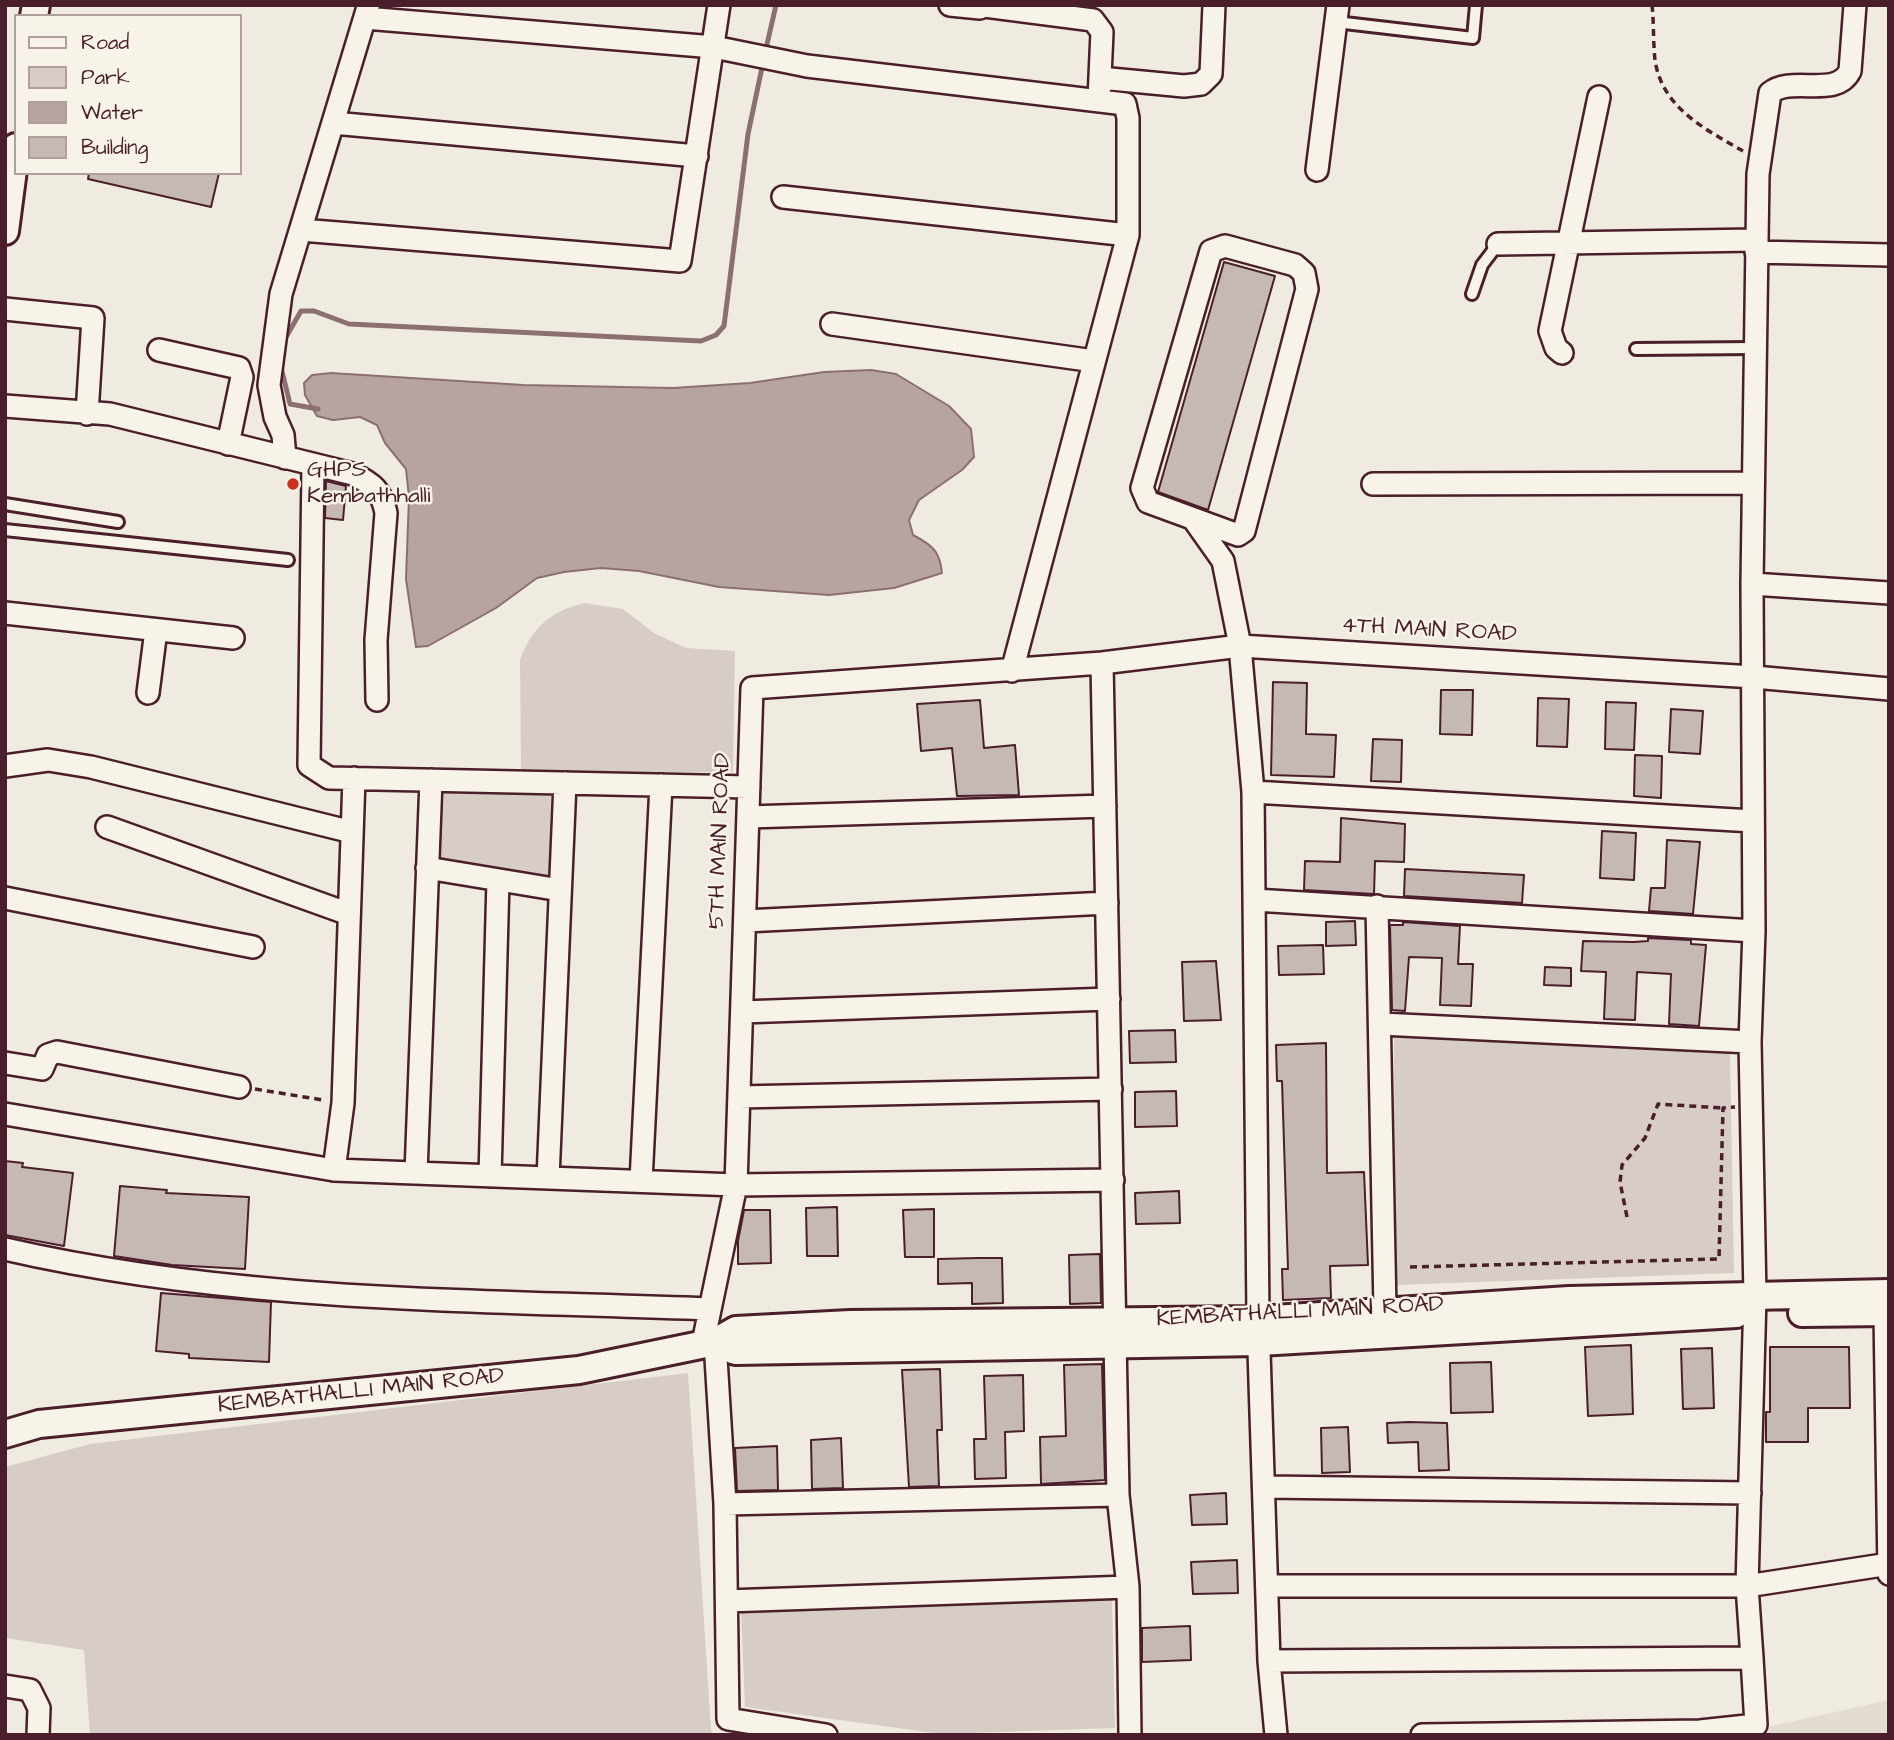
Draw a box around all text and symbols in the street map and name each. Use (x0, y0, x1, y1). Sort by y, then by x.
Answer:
legend (14, 14, 242, 175)
text: Road (81, 28, 129, 57)
text: Park (81, 63, 130, 92)
text: Water (81, 98, 143, 127)
text: Building (81, 133, 148, 162)
place label: GHPS Kembathhalli (307, 457, 430, 511)
marker: GHPS Kembathhalli (285, 476, 301, 492)
street label: 4TH MAIN ROAD (1341, 613, 1517, 649)
street label: 5TH MAIN ROAD (704, 753, 738, 929)
street label: KEMBATHALLI MAIN ROAD (1156, 1292, 1444, 1334)
street label: KEMBATHALLI MAIN ROAD (217, 1363, 505, 1421)

